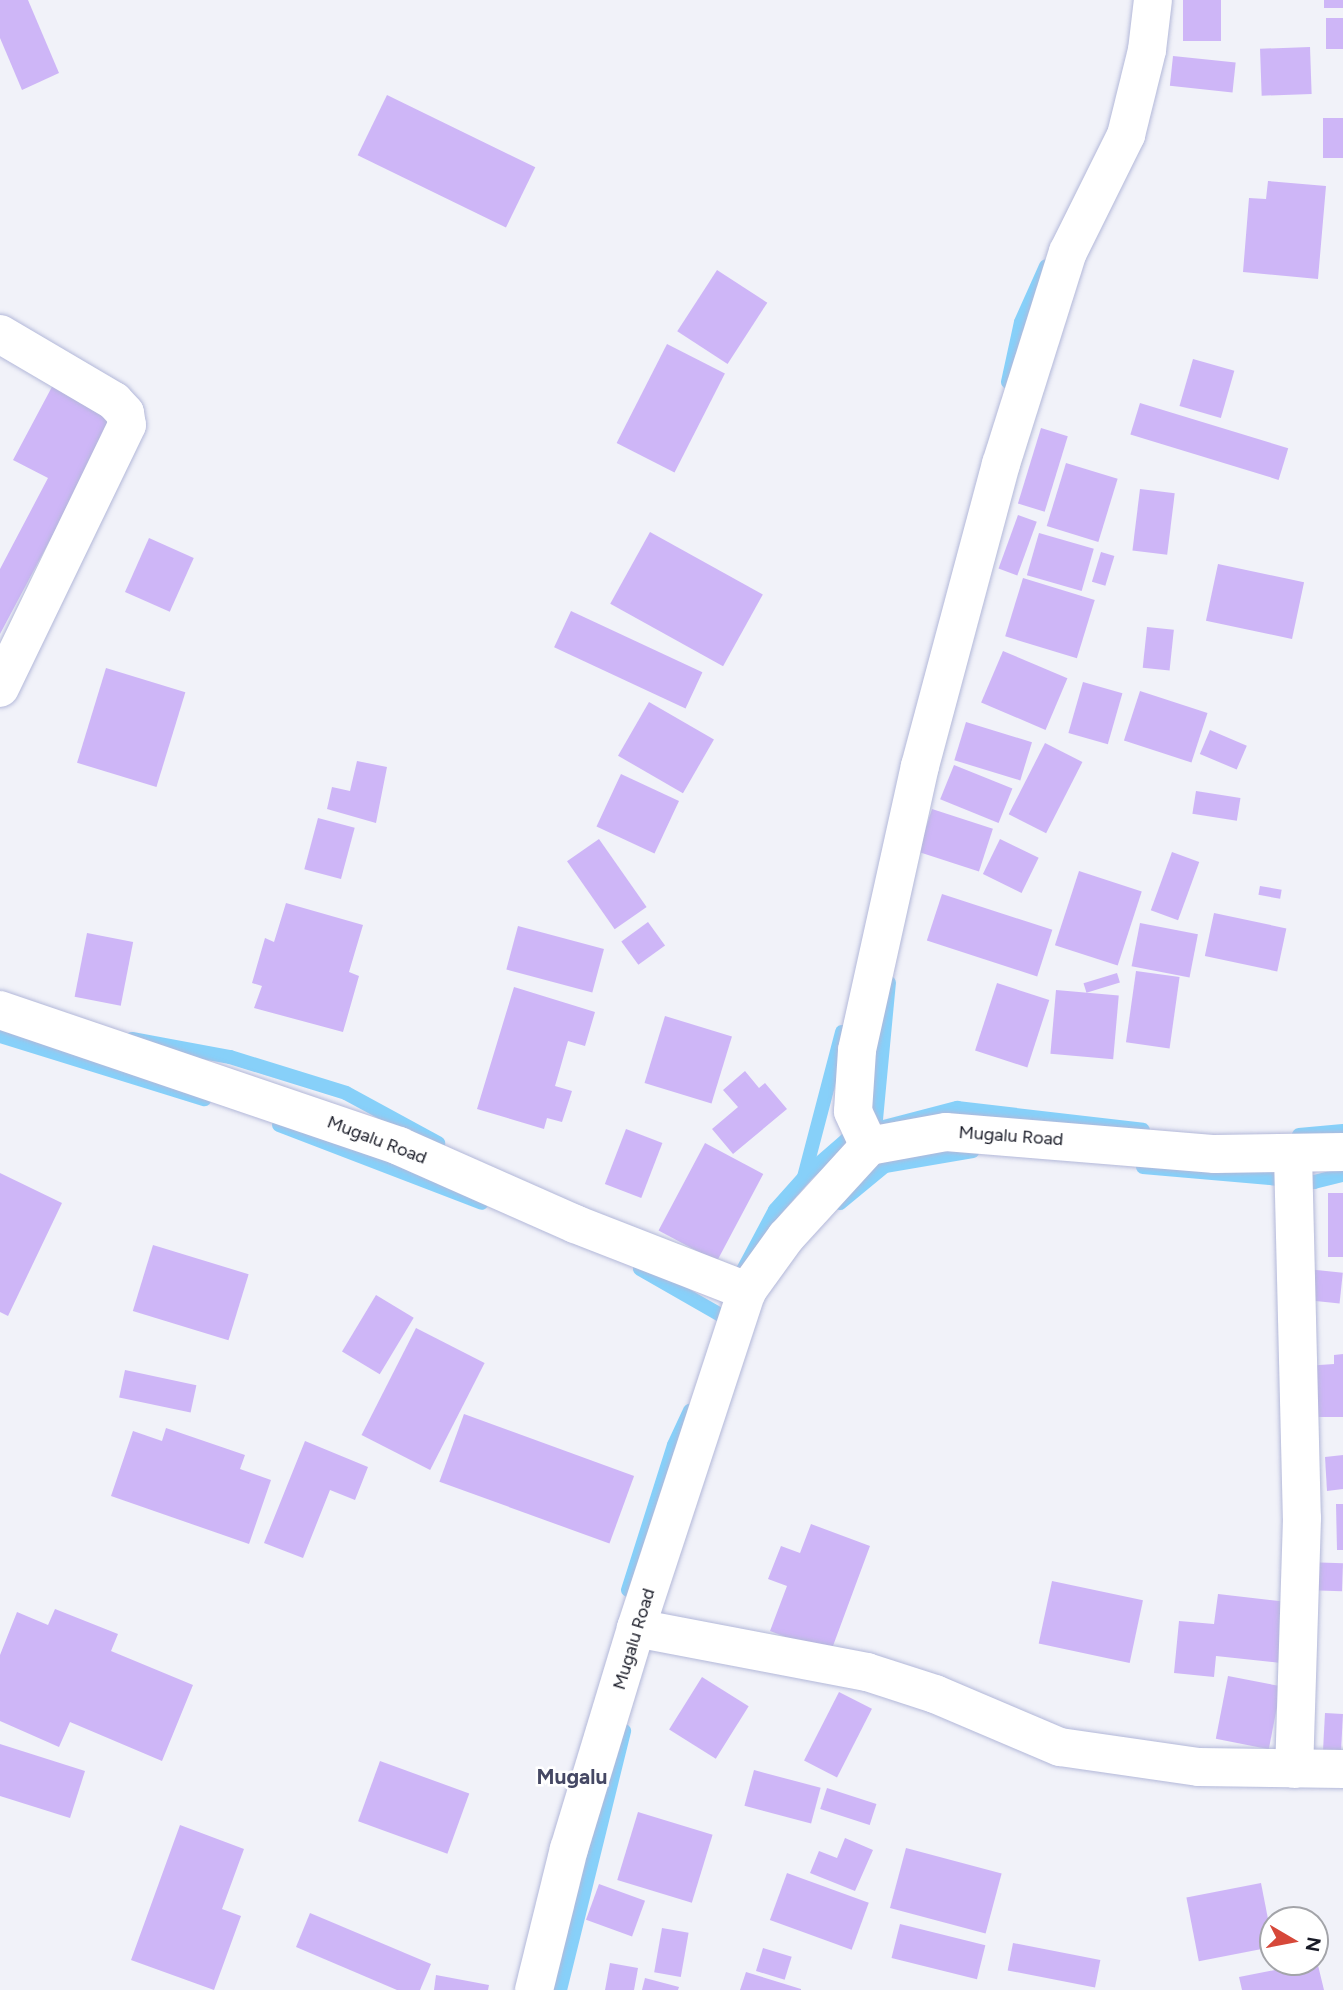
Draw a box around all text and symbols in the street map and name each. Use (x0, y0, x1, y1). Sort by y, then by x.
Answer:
street label: Mugalu Road (324, 1111, 430, 1169)
street label: Mugalu Road (958, 1122, 1064, 1150)
street label: Mugalu Road (608, 1586, 660, 1692)
district label: Mugalu (537, 1764, 607, 1790)
north arrow (1259, 1906, 1329, 1976)
text: N (1301, 1935, 1326, 1954)

